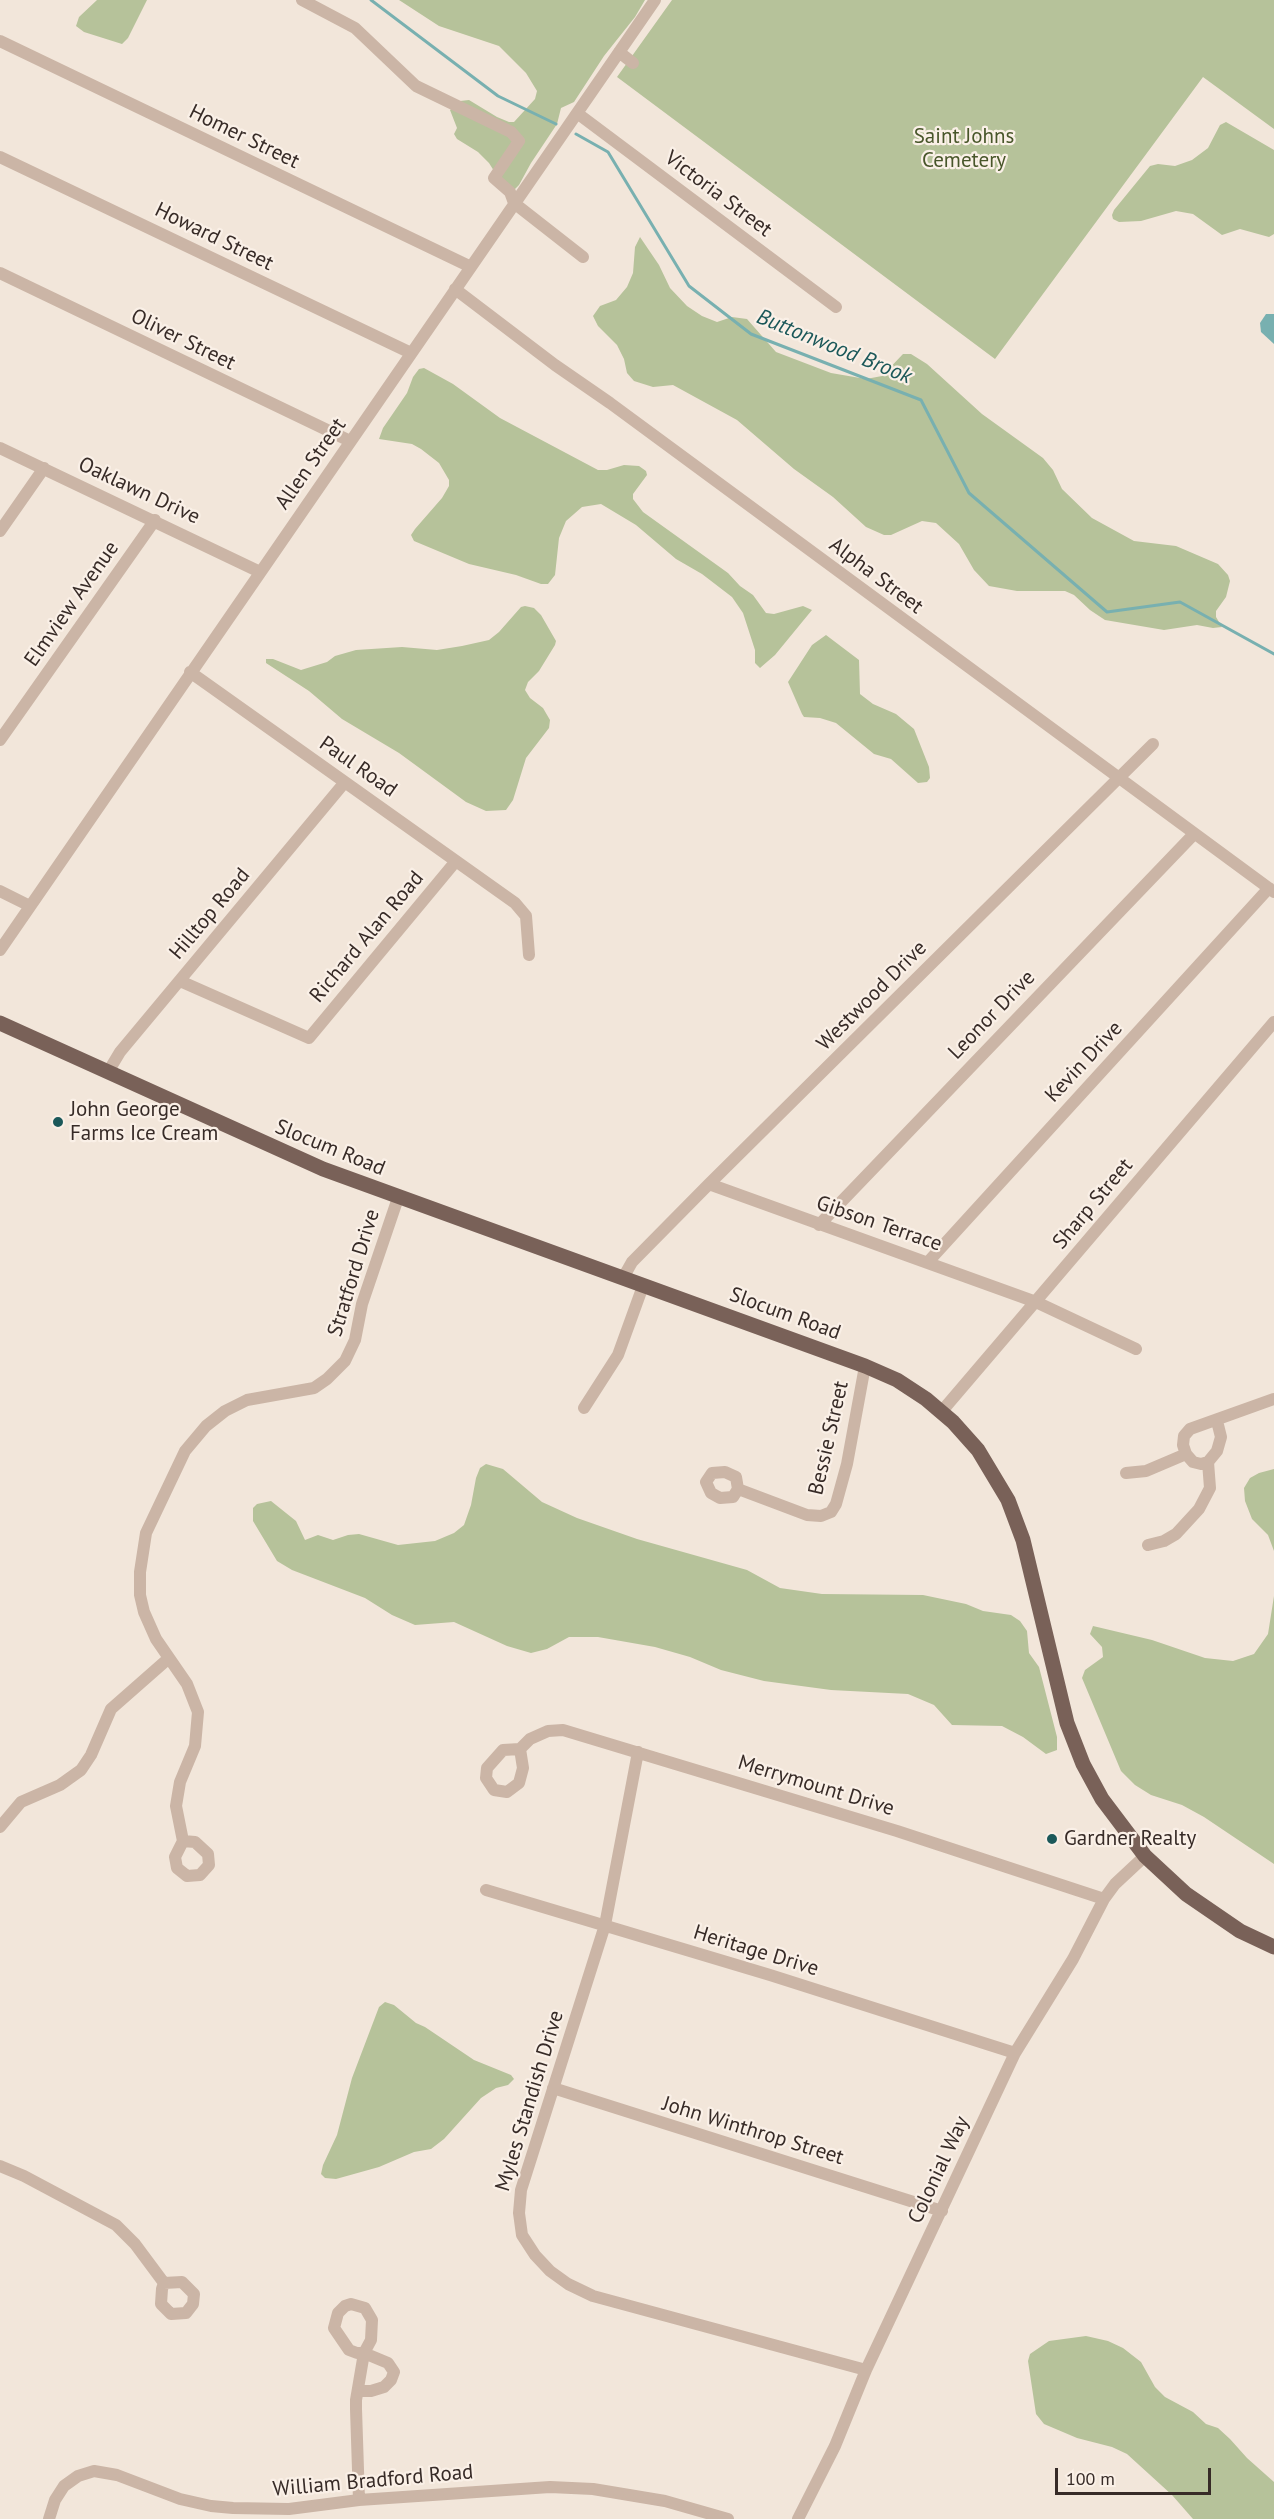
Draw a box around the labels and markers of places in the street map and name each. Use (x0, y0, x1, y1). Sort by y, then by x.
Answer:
place label: John George Farms Ice Cream (70, 1097, 218, 1147)
marker: John George Farms Ice Cream (51, 1115, 65, 1129)
place label: Gardner Realty (1064, 1826, 1196, 1852)
marker: Gardner Realty (1045, 1832, 1059, 1846)

